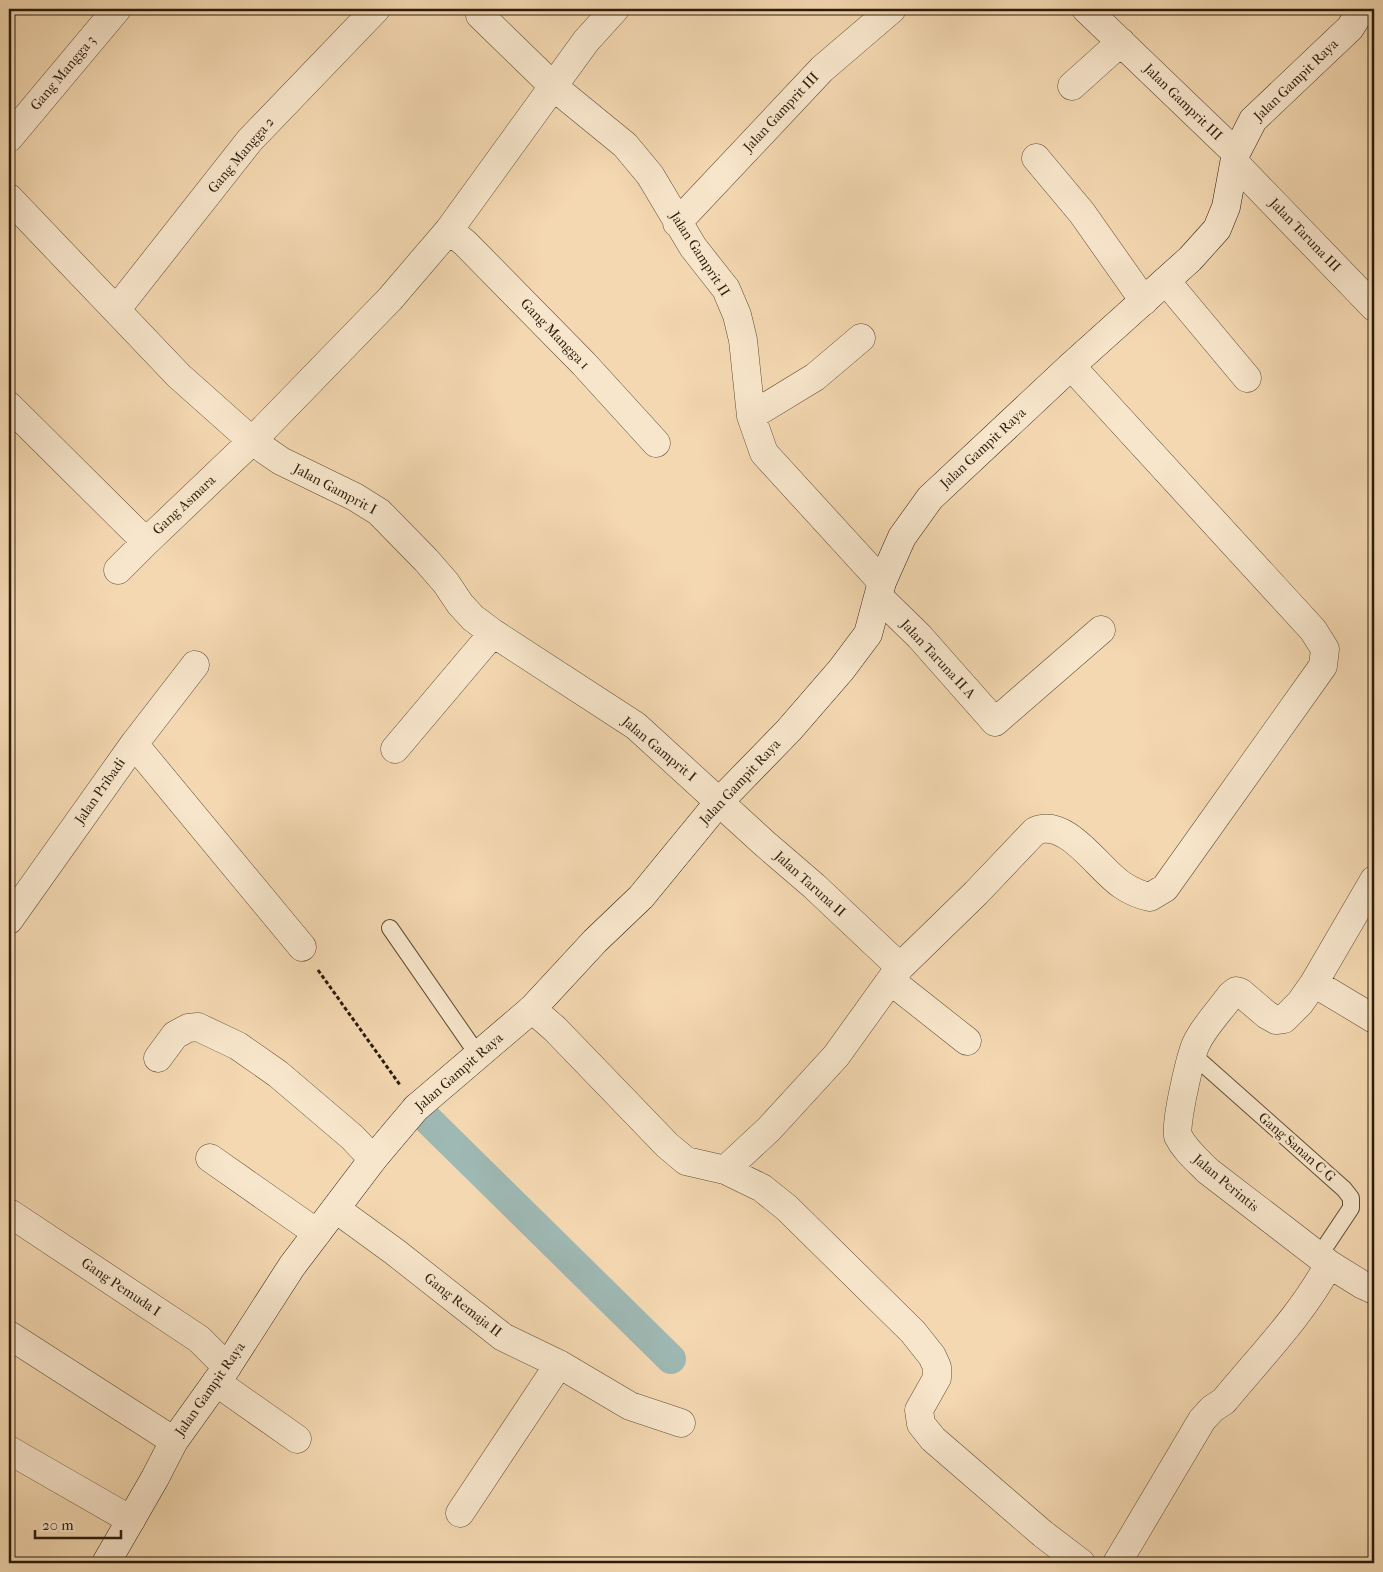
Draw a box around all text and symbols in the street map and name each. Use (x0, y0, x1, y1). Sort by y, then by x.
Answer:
street label: Gang Mangga 3 (27, 32, 99, 114)
street label: Jalan Gampit Raya (1249, 35, 1342, 125)
street label: Jalan Gamprit III (1139, 59, 1226, 144)
street label: Jalan Gamprit III (739, 68, 823, 156)
street label: Gang Mangga 2 (204, 114, 278, 196)
street label: Jalan Taruna III (1265, 194, 1345, 276)
street label: Jalan Gamprit II (666, 208, 734, 300)
street label: Gang Mangga 1 (517, 295, 593, 373)
street label: Jalan Gampit Raya (936, 404, 1030, 493)
street label: Jalan Gamprit I (290, 459, 380, 518)
street label: Gang Asmara (149, 471, 219, 538)
street label: Jalan Taruna II A (896, 615, 980, 703)
street label: Jalan Gamprit I (618, 712, 700, 785)
street label: Jalan Gampit Raya (695, 735, 784, 829)
street label: Jalan Pribadi (70, 755, 129, 828)
street label: Jalan Taruna II (770, 847, 850, 921)
street label: Jalan Gampit Raya (411, 1029, 507, 1115)
street label: Gang Sanan C G (1255, 1109, 1339, 1185)
street label: Jalan Perintis (1189, 1150, 1262, 1215)
street label: Gang Pemuda I (78, 1254, 164, 1320)
street label: Gang Remaja II (421, 1269, 506, 1341)
street label: Jalan Gampit Raya (171, 1338, 249, 1440)
scale bar (35, 1507, 121, 1539)
text: 20 m (42, 1516, 74, 1534)

